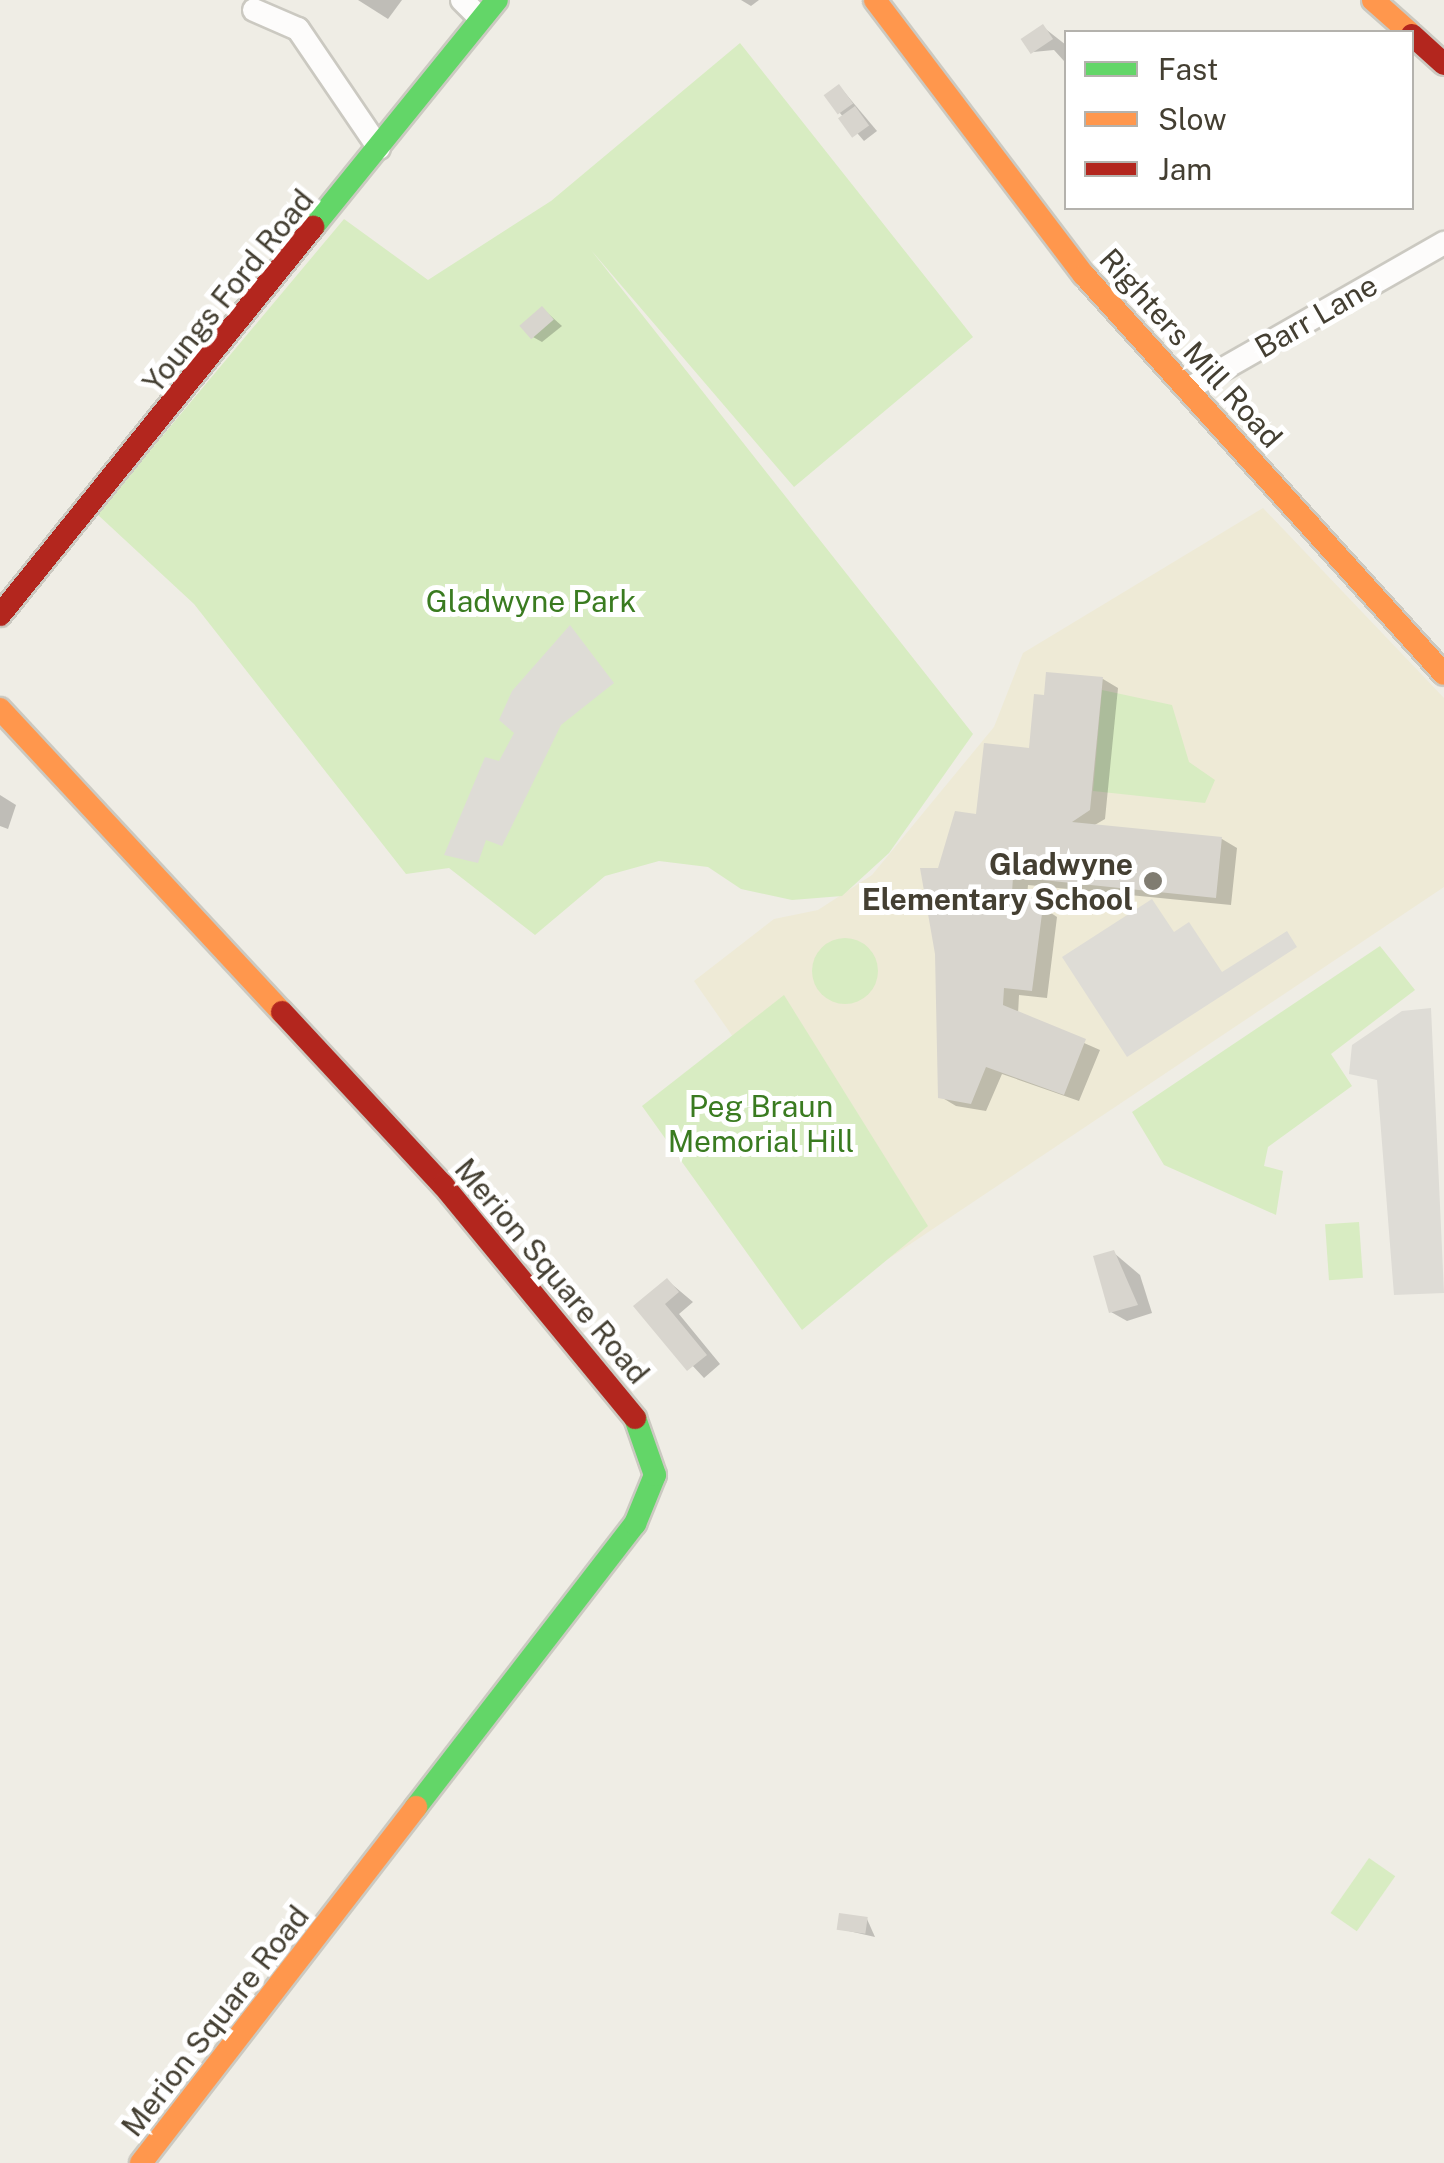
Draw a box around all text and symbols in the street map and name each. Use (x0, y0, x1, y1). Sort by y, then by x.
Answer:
legend (1064, 30, 1414, 210)
text: Fast (1158, 51, 1218, 87)
text: Slow (1158, 101, 1227, 137)
text: Jam (1158, 151, 1212, 187)
street label: Youngs Ford Road (135, 182, 321, 400)
street label: Righters Mill Road (1092, 241, 1290, 455)
street label: Barr Lane (1248, 267, 1384, 365)
park label: Gladwyne Park (426, 583, 636, 619)
place label: Gladwyne Elementary School (862, 846, 1133, 916)
marker: Gladwyne Elementary School (1142, 870, 1164, 892)
park label: Peg Braun Memorial Hill (668, 1088, 854, 1158)
street label: Merion Square Road (447, 1151, 657, 1391)
street label: Merion Square Road (114, 1898, 316, 2144)

